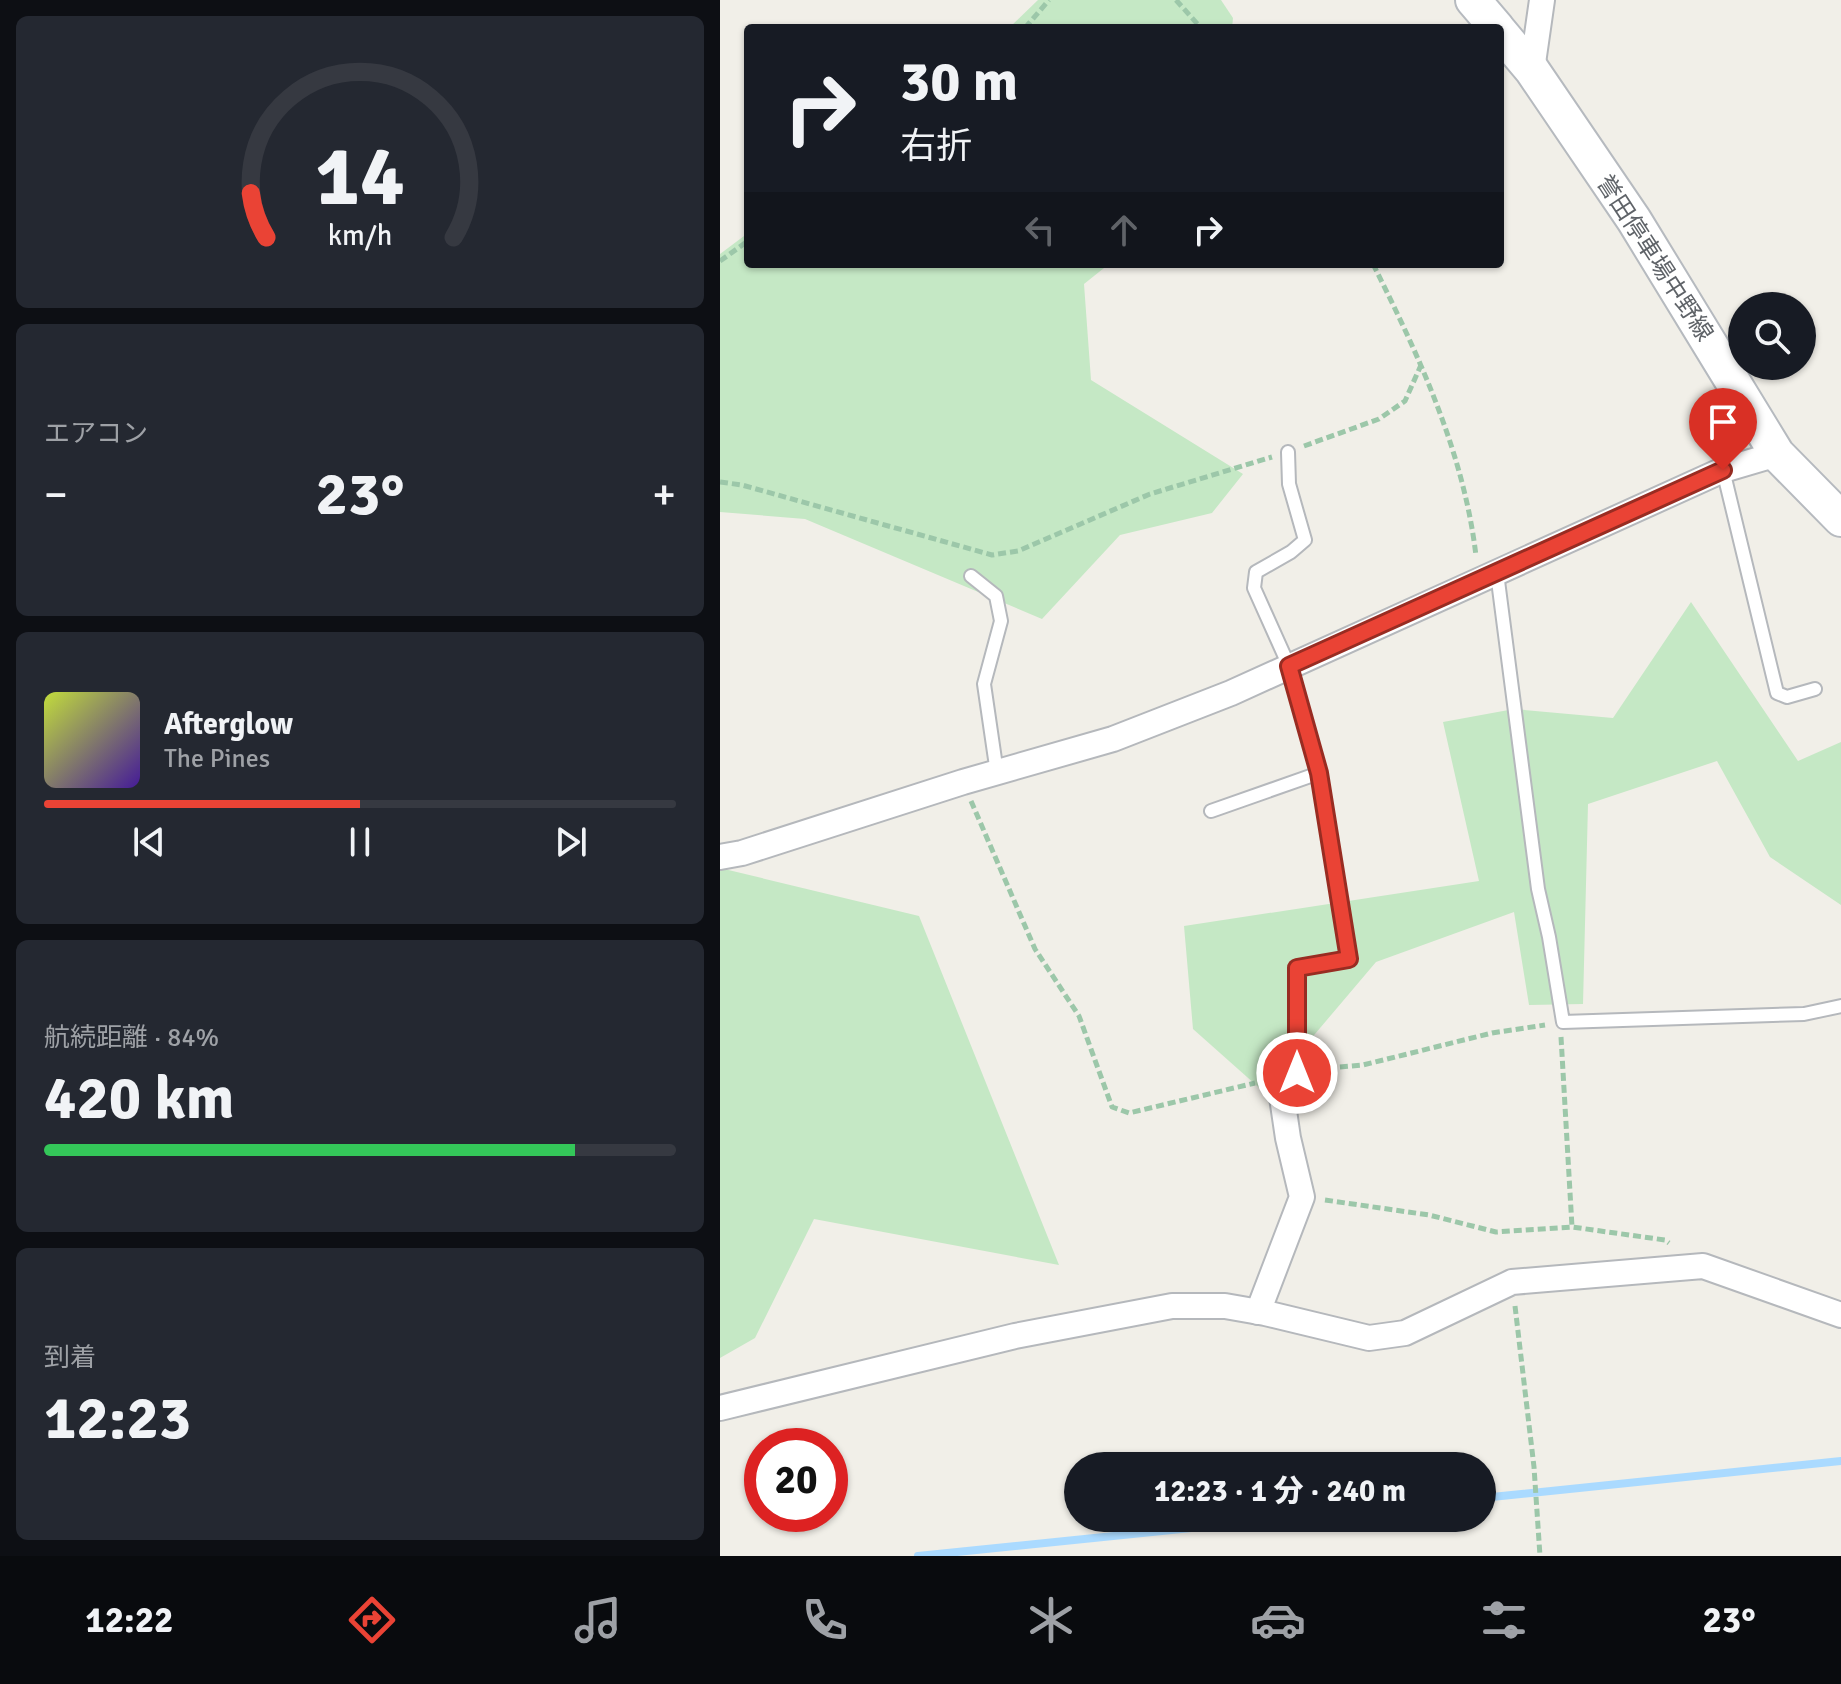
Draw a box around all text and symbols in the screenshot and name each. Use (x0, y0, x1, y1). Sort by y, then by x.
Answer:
text: 30 m (900, 47, 1018, 116)
icon: right (768, 56, 872, 160)
text: 右折 (900, 124, 972, 169)
text: 14 (315, 126, 405, 228)
street label: 誉田停車場中野線 (1590, 169, 1720, 347)
icon: left (1018, 208, 1062, 252)
icon: ahead (1102, 208, 1146, 252)
icon: right (1186, 208, 1230, 252)
text: km/h (328, 218, 392, 253)
map controls (1728, 292, 1816, 380)
button: search (1728, 292, 1816, 380)
pin (1689, 388, 1757, 470)
icon: arrive (1701, 400, 1745, 444)
text: エアコン (44, 418, 148, 450)
text: 23° (316, 458, 404, 532)
text: − (44, 468, 68, 522)
text: + (652, 468, 676, 522)
text: Afterglow (164, 706, 293, 743)
text: The Pines (164, 743, 270, 775)
icon: previous (127, 820, 171, 864)
icon: pause (338, 820, 382, 864)
icon: next (549, 820, 593, 864)
text: 航続距離 · 84% (44, 1022, 219, 1054)
position arrow (1255, 1031, 1339, 1115)
text: 420 km (44, 1062, 234, 1136)
text: 到着 (44, 1342, 96, 1374)
text: 12:23 (44, 1382, 191, 1456)
speed limit sign: 20 (744, 1428, 848, 1532)
text: 12:23 · 1 分 · 240 m (1154, 1473, 1406, 1510)
icon: directions (344, 1592, 400, 1648)
icon: music (570, 1592, 626, 1648)
icon: phone (797, 1592, 853, 1648)
icon: climate (1023, 1592, 1079, 1648)
icon: car (1250, 1592, 1306, 1648)
icon: filters (1476, 1592, 1532, 1648)
text: 12:22 (85, 1598, 174, 1643)
text: 23° (1702, 1598, 1756, 1643)

